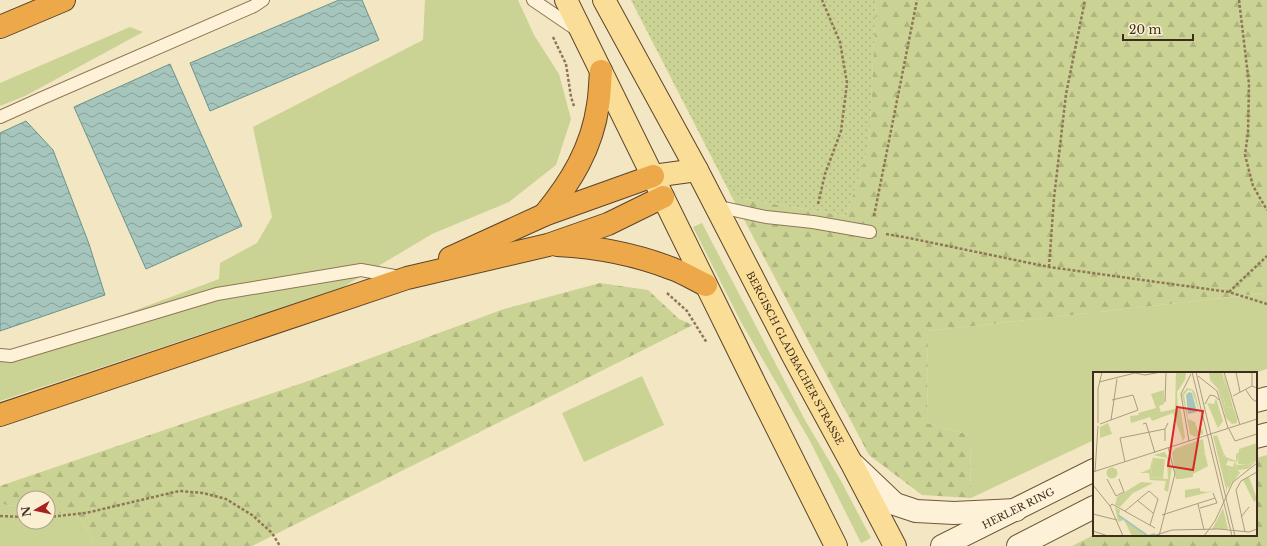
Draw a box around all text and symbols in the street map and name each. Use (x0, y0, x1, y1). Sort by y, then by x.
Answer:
scale bar (1123, 16, 1193, 42)
text: 20 m (1129, 22, 1161, 37)
street label: BERGISCH GLADBACHER STRASSE (744, 269, 847, 447)
inset map (1093, 372, 1257, 536)
street label: HERLER RING (980, 484, 1057, 531)
north arrow (16, 490, 56, 530)
text: N (18, 505, 34, 518)

